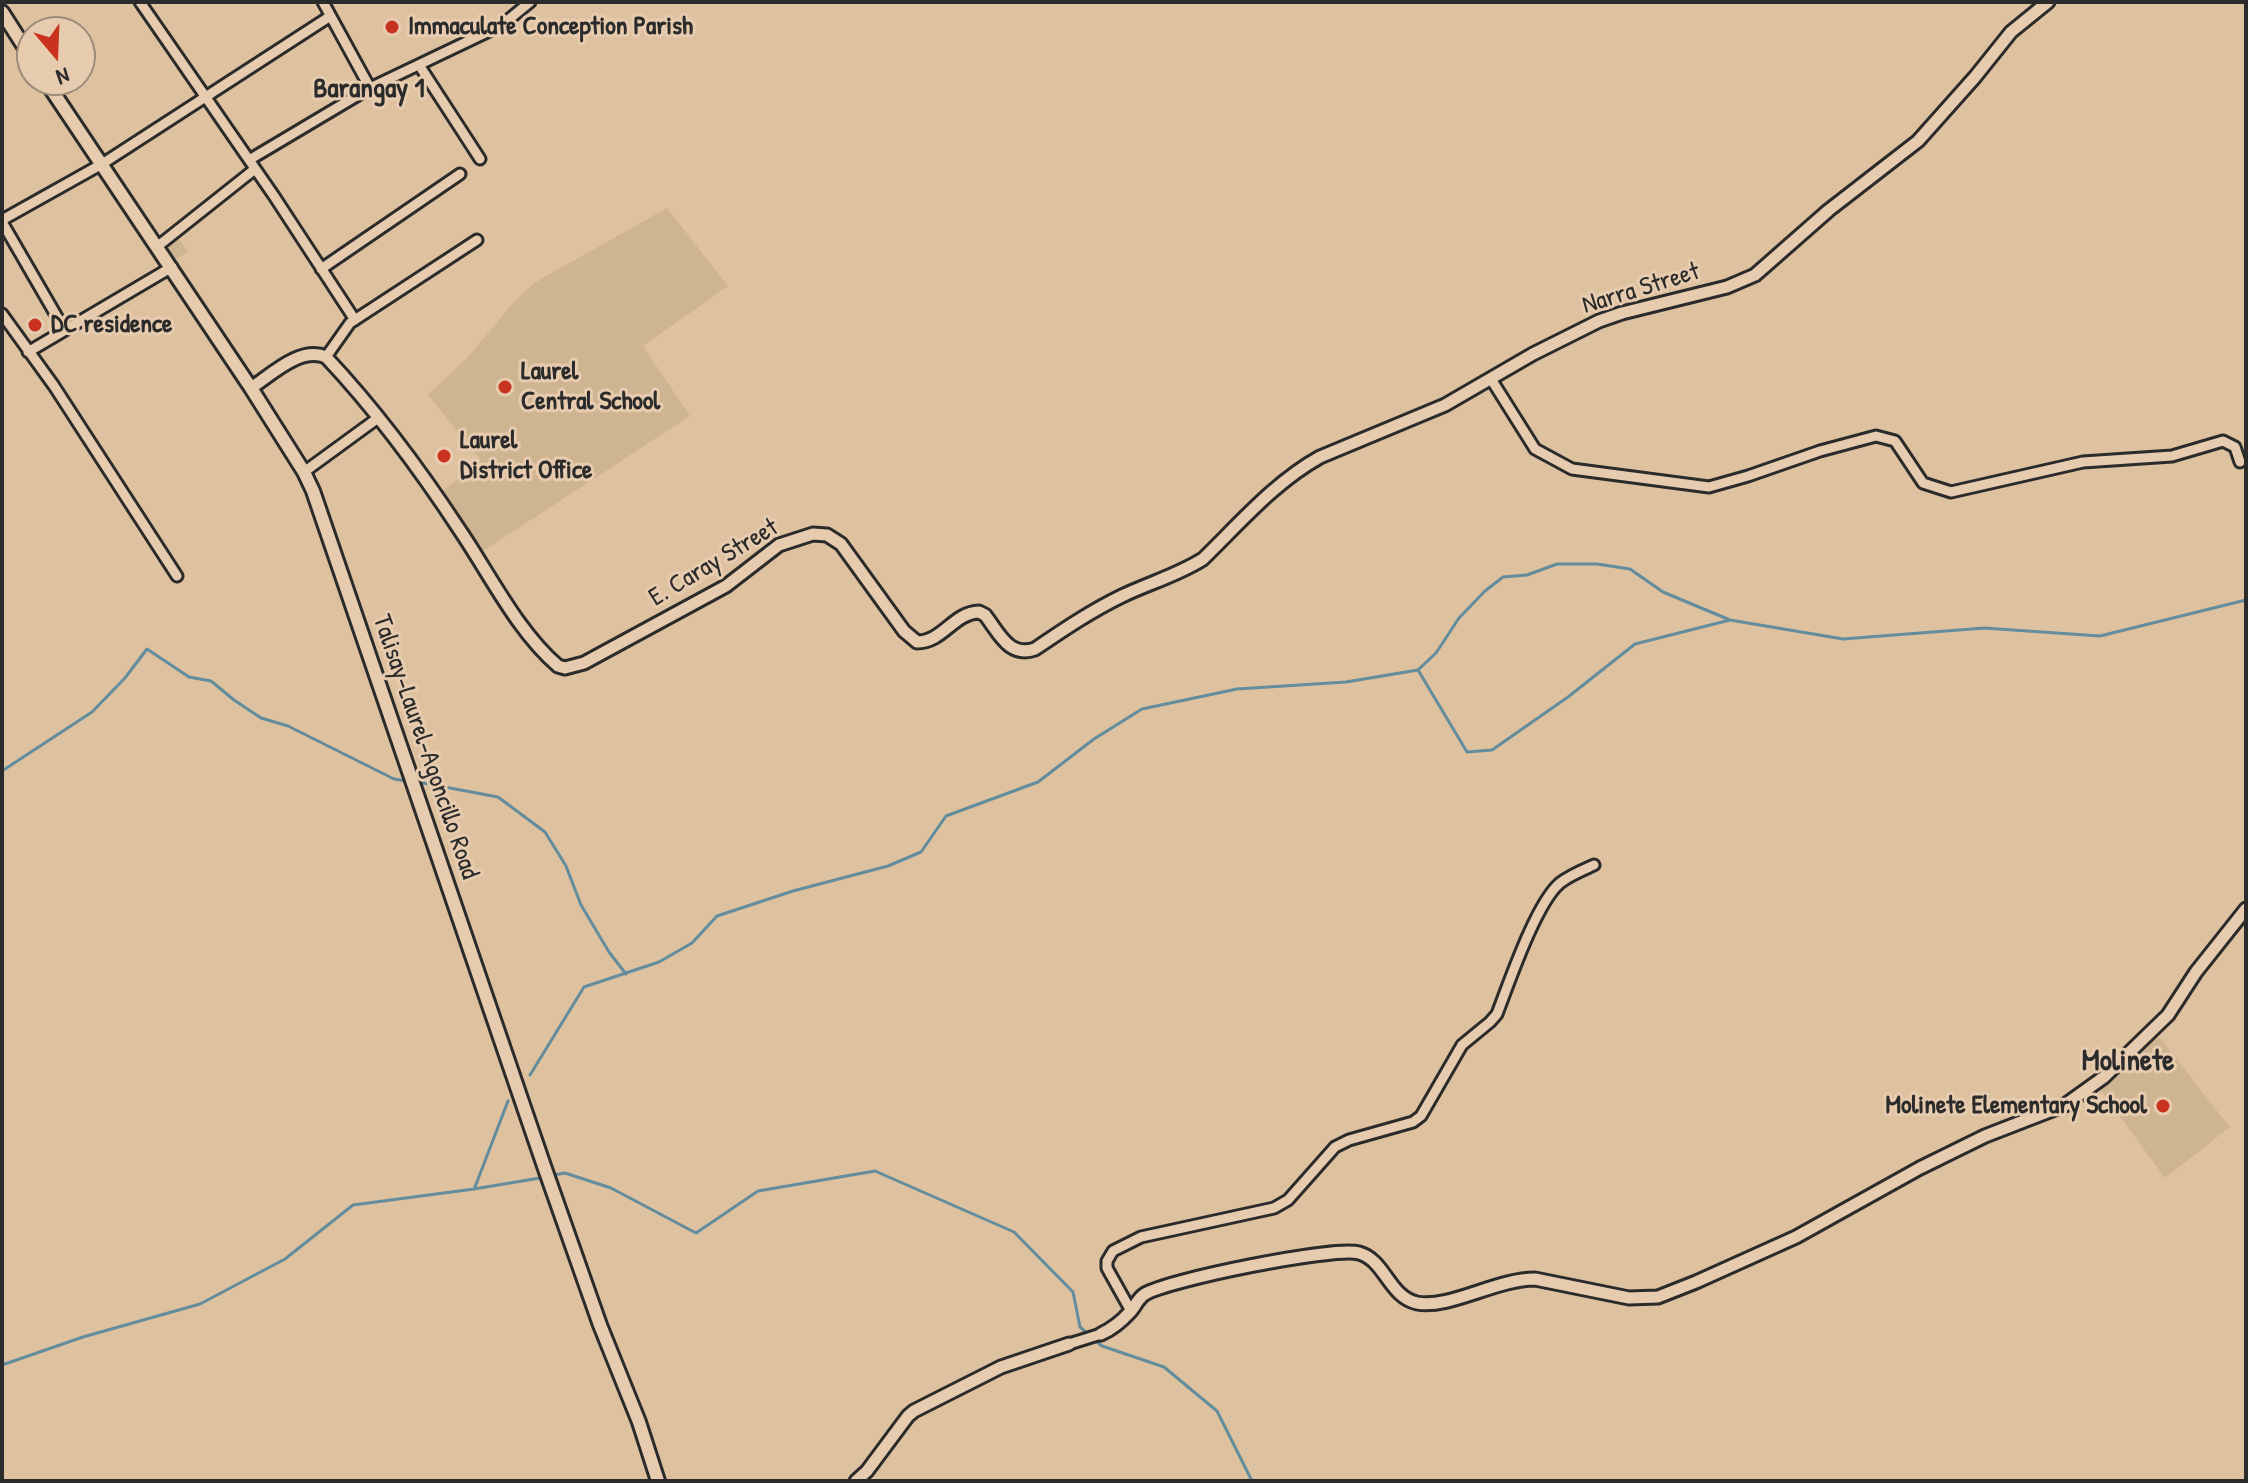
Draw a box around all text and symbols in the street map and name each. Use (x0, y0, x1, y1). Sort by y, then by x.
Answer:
place label: Immaculate Conception Parish (408, 11, 693, 43)
north arrow (16, 16, 96, 96)
marker: Immaculate Conception Parish (383, 18, 401, 36)
text: N (53, 61, 74, 93)
district label: Barangay 1 (313, 73, 425, 107)
street label: Narra Street (1579, 256, 1703, 322)
place label: DC residence (51, 309, 172, 341)
marker: DC residence (26, 316, 44, 334)
place label: Laurel Central School (521, 356, 660, 418)
marker: Laurel Central School (496, 378, 514, 396)
place label: Laurel District Office (460, 425, 592, 486)
marker: Laurel District Office (435, 447, 453, 465)
street label: E. Caray Street (644, 512, 784, 614)
street label: Talisay-Laurel-Agoncillo Road (365, 611, 485, 883)
district label: Molinete (2082, 1044, 2174, 1080)
place label: Molinete Elementary School (1885, 1090, 2147, 1122)
marker: Molinete Elementary School (2154, 1097, 2172, 1115)

